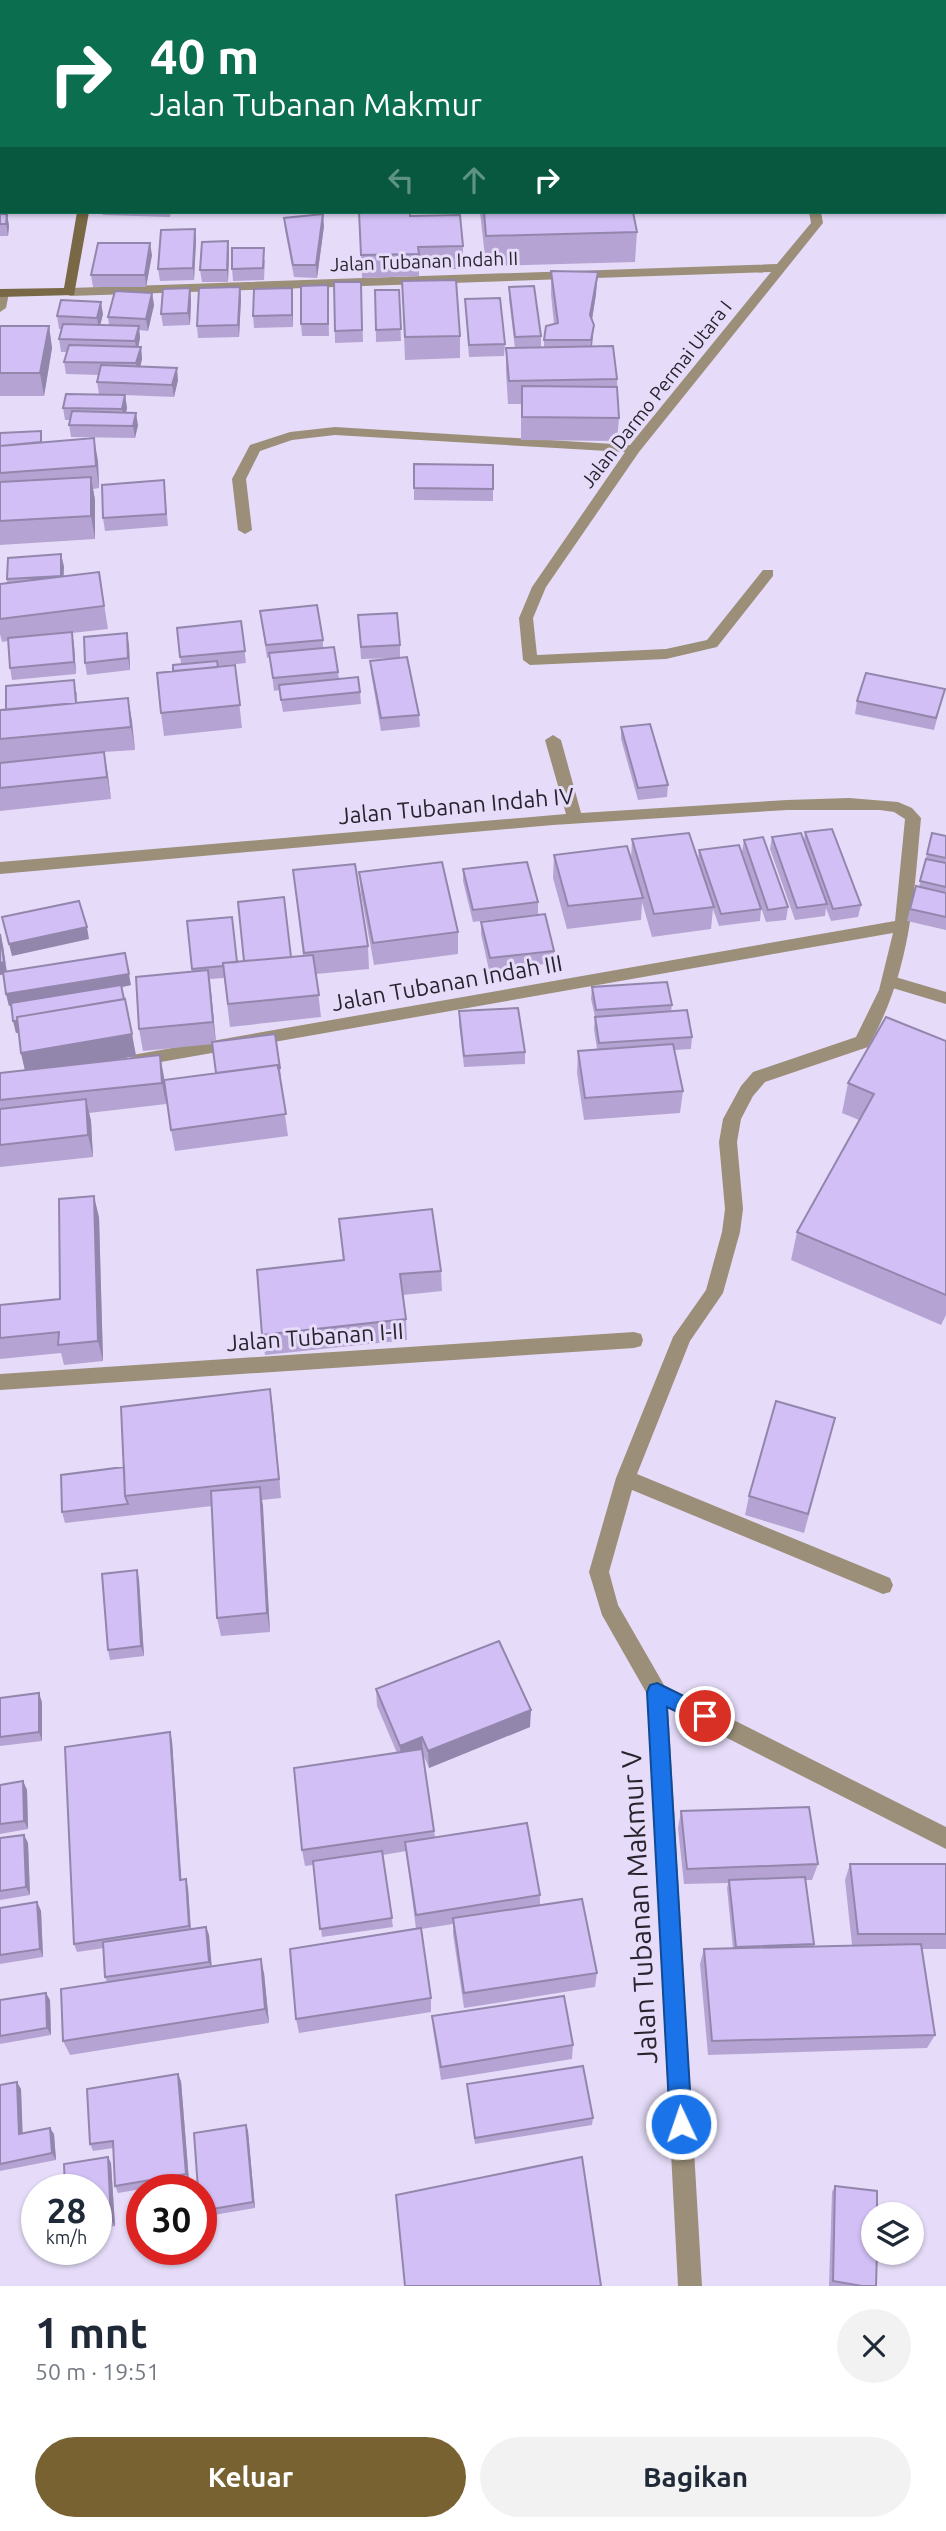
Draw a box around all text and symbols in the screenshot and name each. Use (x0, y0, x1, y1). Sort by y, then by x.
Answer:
icon: right (35, 28, 126, 119)
text: 40 m (150, 28, 259, 83)
text: Jalan Tubanan Makmur (150, 86, 482, 122)
icon: left (382, 161, 420, 199)
icon: ahead (455, 161, 493, 199)
icon: right (528, 161, 566, 199)
street label: Jalan Tubanan Indah II (330, 247, 518, 275)
street label: Jalan Darmo Permai Utara I (576, 296, 736, 492)
street label: Jalan Tubanan Indah IV (337, 783, 575, 828)
street label: Jalan Tubanan Indah III (330, 950, 564, 1015)
street label: Jalan Tubanan I-II (225, 1318, 404, 1355)
pin (675, 1686, 735, 1746)
icon: arrive (686, 1697, 724, 1735)
street label: Jalan Tubanan Makmur V (615, 1749, 662, 2065)
position arrow (644, 2087, 718, 2161)
speed limit sign: 30 (126, 2174, 217, 2265)
text: 28 (47, 2190, 86, 2230)
map controls (861, 2202, 924, 2265)
button: layers (861, 2202, 924, 2265)
text: km/h (46, 2227, 87, 2247)
text: 1 mnt (35, 2309, 148, 2356)
button: close (837, 2309, 911, 2383)
text: 50 m · 19:51 (35, 2359, 160, 2384)
button: Keluar (35, 2437, 466, 2517)
button: Bagikan (480, 2437, 911, 2517)

